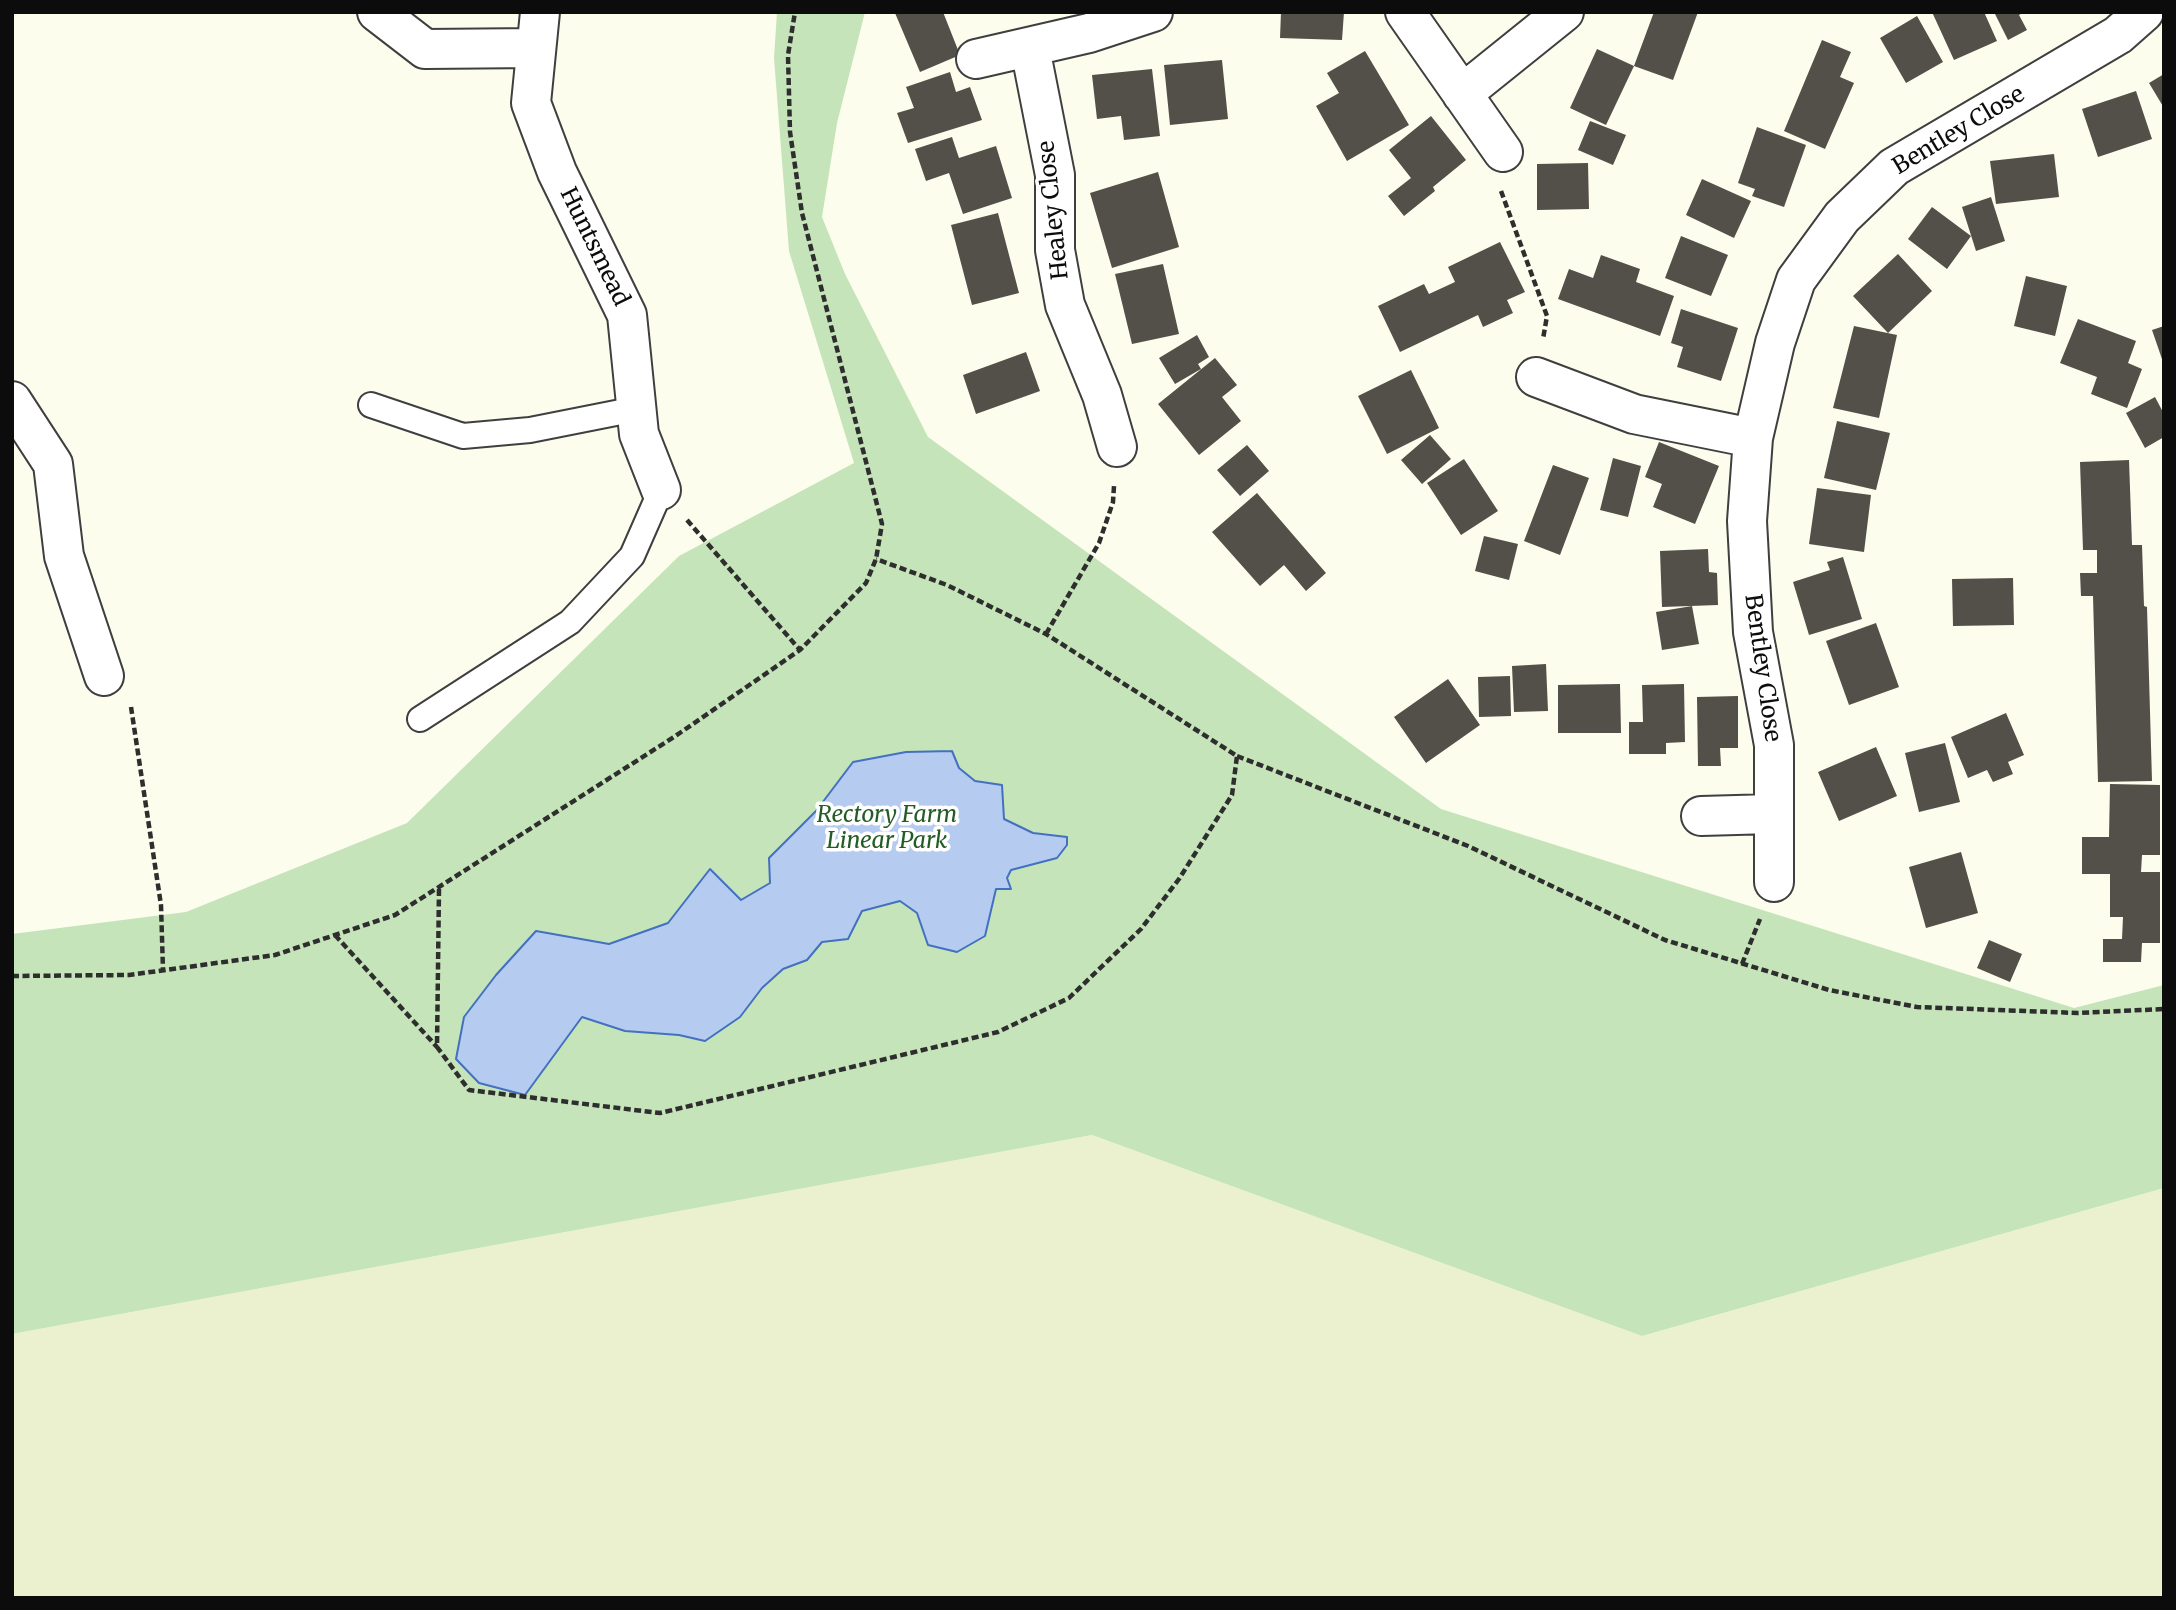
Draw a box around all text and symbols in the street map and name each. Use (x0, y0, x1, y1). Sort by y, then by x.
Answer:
street label: Bentley Close (1888, 81, 2030, 181)
street label: Healey Close (1033, 139, 1075, 281)
street label: Huntsmead (553, 183, 635, 311)
street label: Bentley Close (1738, 592, 1786, 744)
park label: Rectory Farm Linear Park (817, 801, 957, 855)

